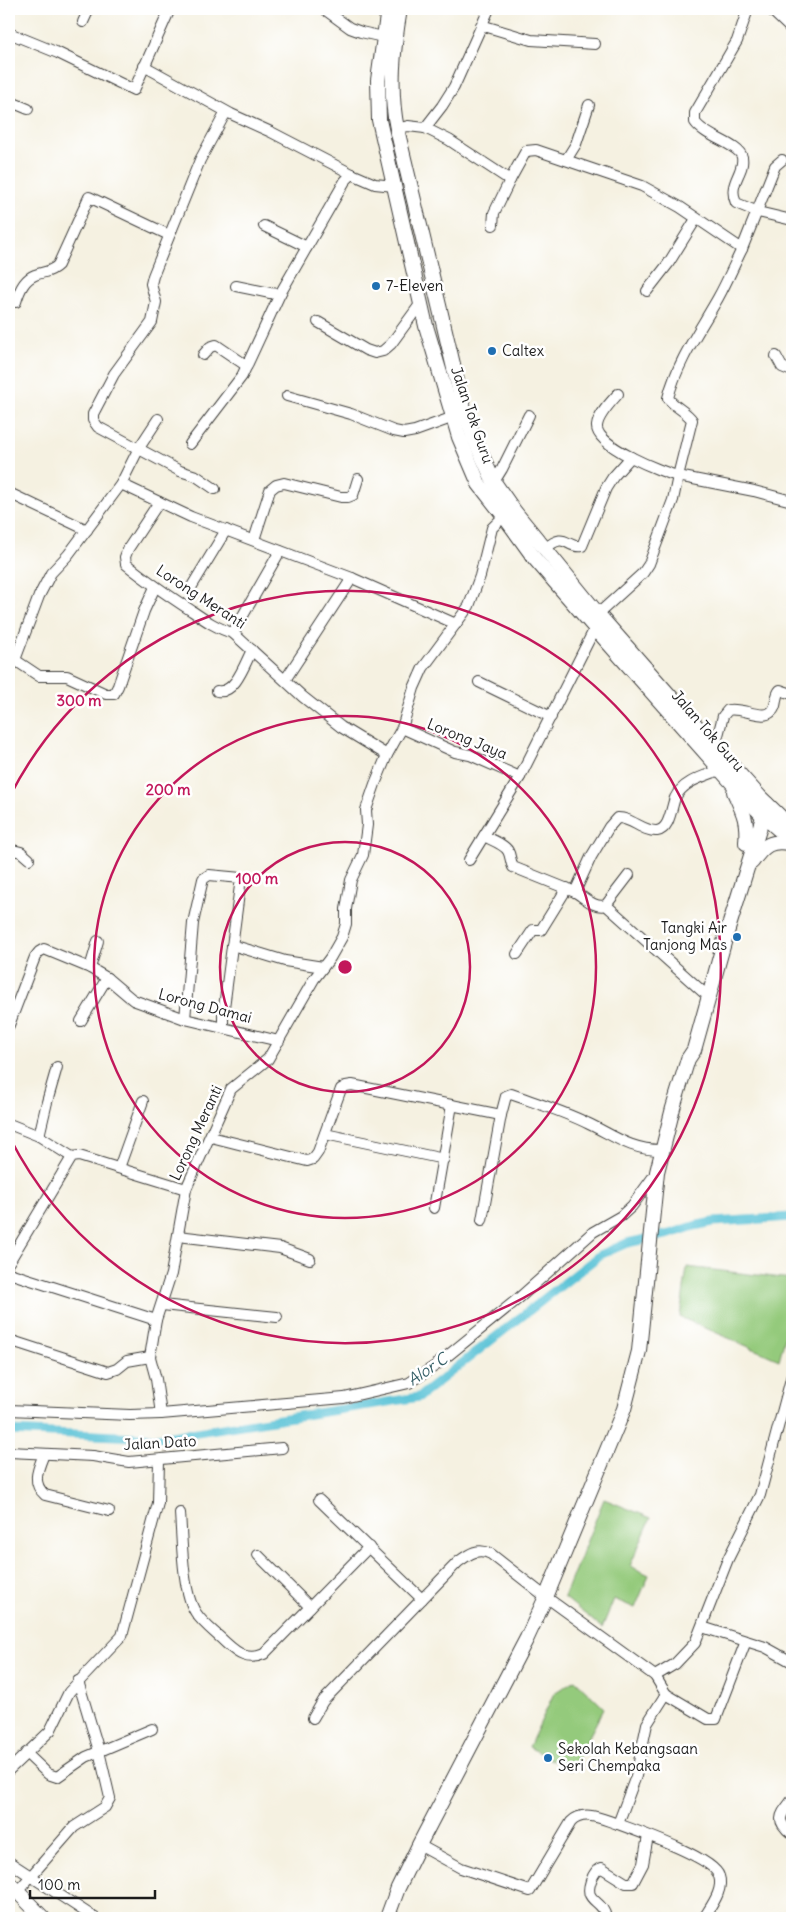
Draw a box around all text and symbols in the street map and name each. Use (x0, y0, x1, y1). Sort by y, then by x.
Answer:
place label: 7-Eleven (386, 276, 444, 295)
marker: 7-Eleven (370, 280, 382, 292)
place label: Caltex (502, 341, 545, 360)
marker: Caltex (486, 345, 498, 357)
street label: Jalan Tok Guru (447, 364, 498, 466)
street label: Lorong Meranti (153, 561, 250, 633)
street label: Jalan Tok Guru (668, 686, 749, 775)
text: 300 m (57, 691, 102, 710)
street label: Lorong Jaya (424, 714, 510, 763)
text: 200 m (146, 780, 190, 799)
text: 100 m (236, 869, 278, 888)
place label: Tangki Air Tanjong Mas (643, 918, 727, 954)
marker: Tangki Air Tanjong Mas (731, 931, 743, 943)
centre of rings (336, 958, 354, 976)
street label: Lorong Damai (156, 984, 254, 1027)
street label: Lorong Meranti (165, 1082, 226, 1184)
water label: Alor C (403, 1347, 453, 1390)
street label: Jalan Dato (123, 1431, 197, 1454)
place label: Sekolah Kebangsaan Seri Chempaka (558, 1739, 698, 1775)
marker: Sekolah Kebangsaan Seri Chempaka (542, 1752, 554, 1764)
scale bar (30, 1867, 155, 1899)
text: 100 m (38, 1875, 80, 1894)

